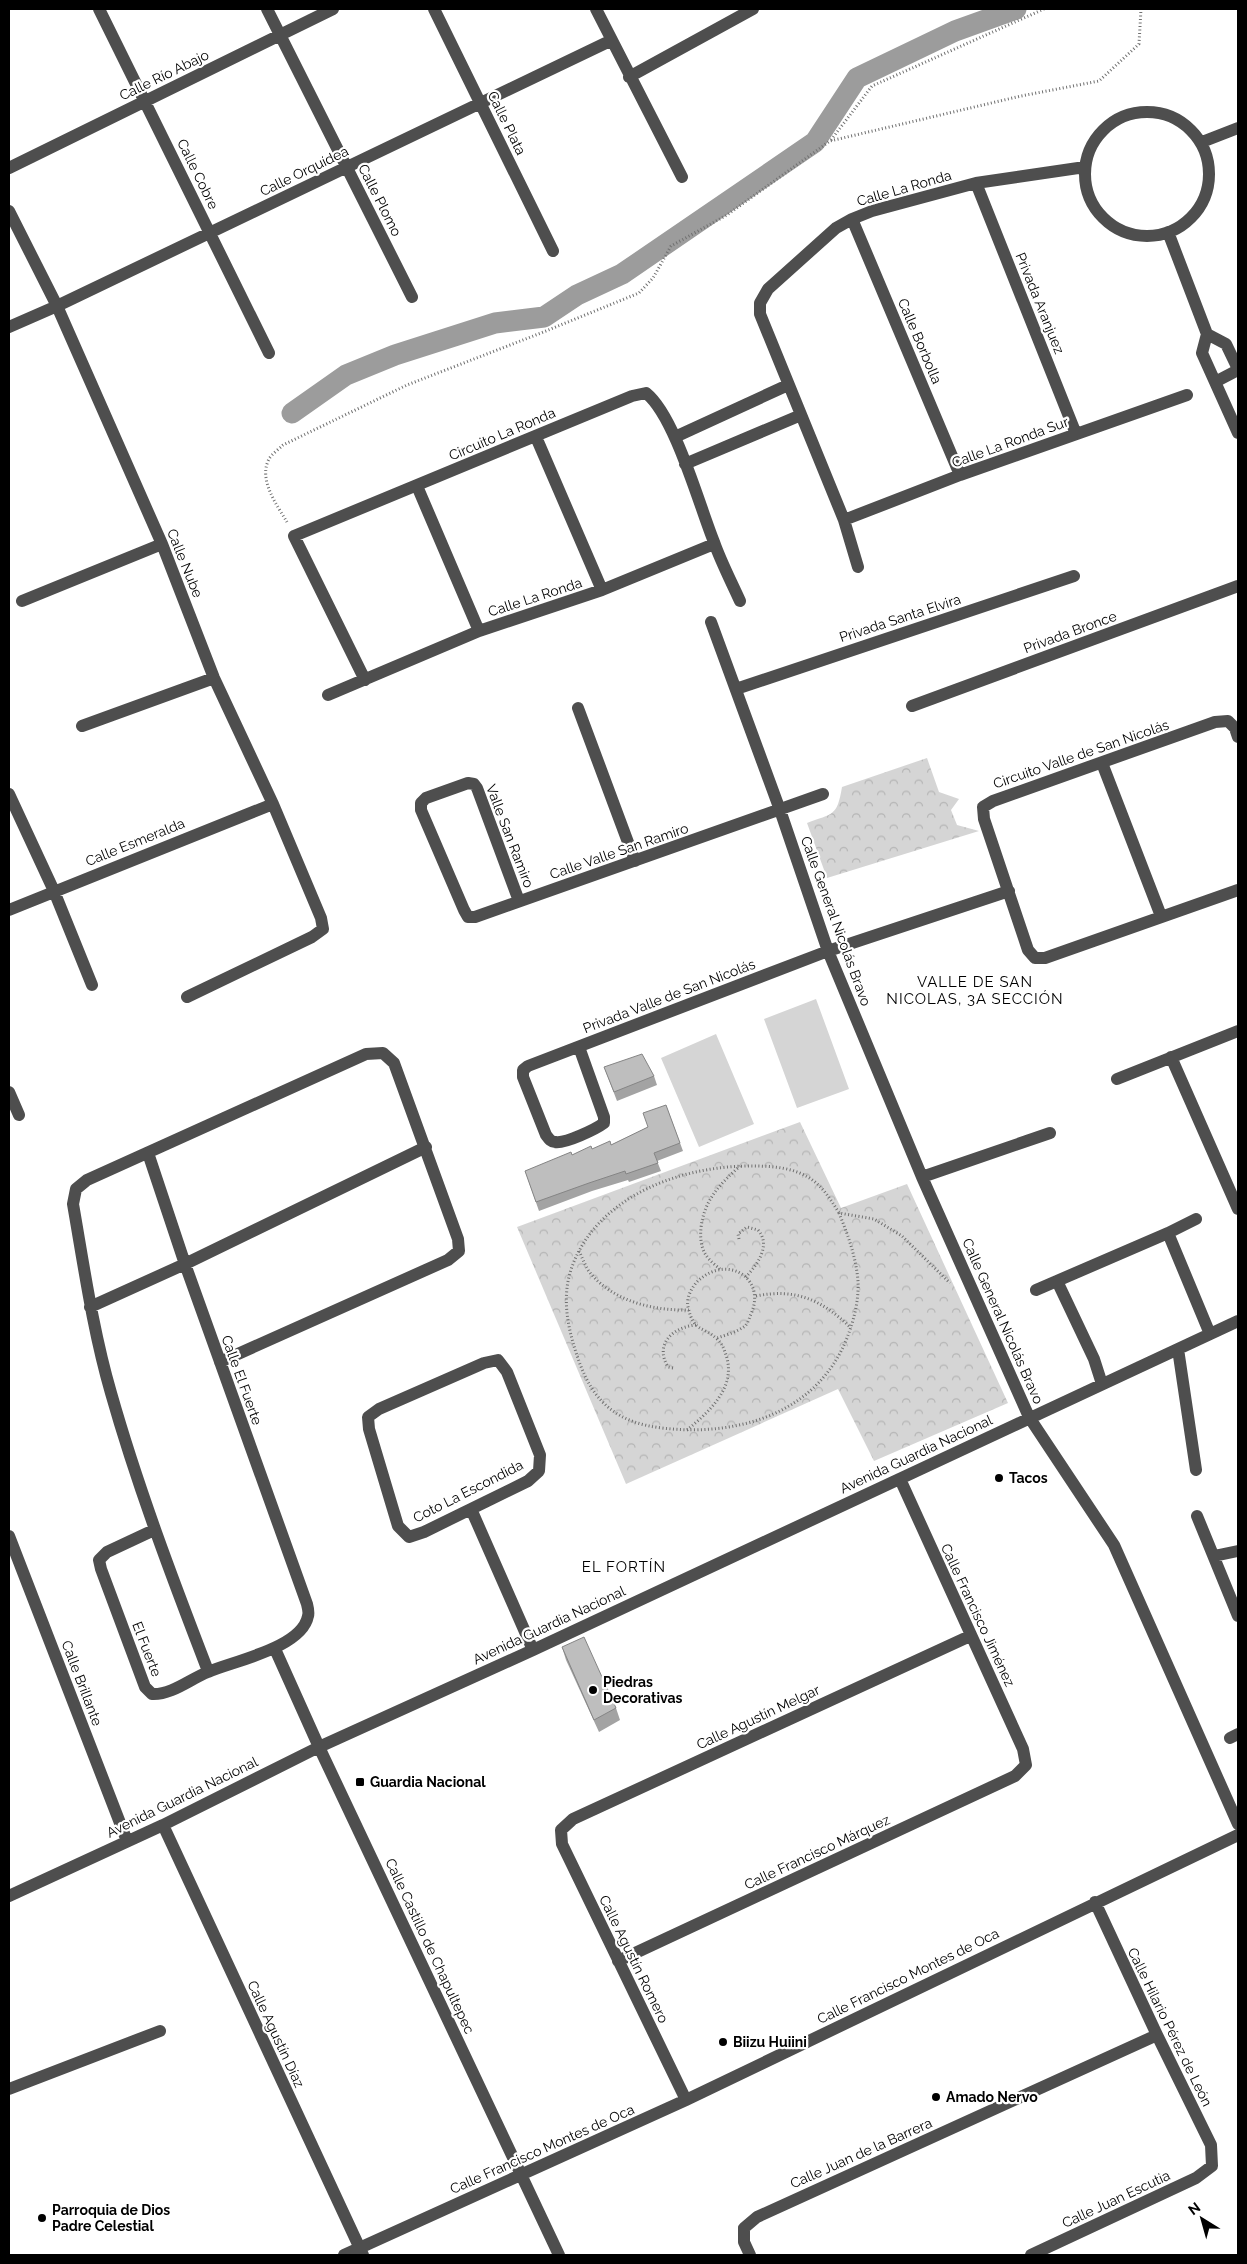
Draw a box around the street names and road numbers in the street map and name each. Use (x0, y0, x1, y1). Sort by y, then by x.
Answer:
street label: Calle Río Abajo (117, 46, 211, 104)
street label: Calle Plata (485, 88, 529, 158)
street label: Calle Cobre (174, 136, 222, 212)
street label: Calle Orquídea (257, 143, 351, 199)
street label: Calle Plomo (355, 161, 405, 239)
street label: Calle La Ronda (855, 167, 953, 209)
street label: Privada Aranjuez (1012, 250, 1068, 356)
street label: Calle Borbolla (895, 296, 945, 386)
street label: Circuito La Ronda (446, 404, 558, 464)
street label: Calle La Ronda Sur (949, 413, 1071, 471)
street label: Calle Nube (164, 526, 206, 600)
street label: Calle La Ronda (486, 574, 584, 620)
street label: Privada Santa Elvira (837, 591, 963, 645)
street label: Privada Bronce (1021, 608, 1119, 656)
street label: Circuito Valle de San Nicolás (991, 716, 1171, 792)
street label: Valle San Ramiro (483, 782, 537, 890)
street label: Calle Esmeralda (83, 815, 187, 869)
street label: Calle Valle San Ramiro (548, 820, 690, 882)
street label: Calle General Nicolás Bravo (798, 834, 874, 1008)
street label: Privada Valle de San Nicolás (581, 956, 758, 1036)
street label: Calle General Nicolás Bravo (959, 1236, 1047, 1406)
street label: Calle El Fuerte (218, 1333, 266, 1427)
street label: Avenida Guardia Nacional (837, 1412, 995, 1496)
street label: Coto La Escondida (410, 1456, 526, 1526)
street label: Calle Francisco Jiménez (938, 1541, 1018, 1689)
street label: Avenida Guardia Nacional (470, 1583, 628, 1667)
street label: El Fuerte (129, 1619, 165, 1679)
street label: Calle Brillante (58, 1638, 106, 1728)
street label: Calle Agustín Melgar (694, 1681, 822, 1753)
street label: Avenida Guardia Nacional (104, 1753, 260, 1841)
street label: Calle Francisco Márquez (742, 1811, 892, 1893)
street label: Calle Castillo de Chapultepec (382, 1856, 478, 2037)
street label: Calle Agustín Romero (596, 1893, 672, 2025)
street label: Calle Francisco Montes de Oca (815, 1925, 1001, 2027)
street label: Calle Hilario Pérez de León (1125, 1945, 1215, 2109)
street label: Calle Agustín Díaz (244, 1978, 308, 2090)
street label: Calle Francisco Montes de Oca (447, 2101, 637, 2197)
street label: Calle Juan de la Barrera (788, 2114, 934, 2192)
street label: Calle Juan Escutia (1059, 2167, 1173, 2231)

